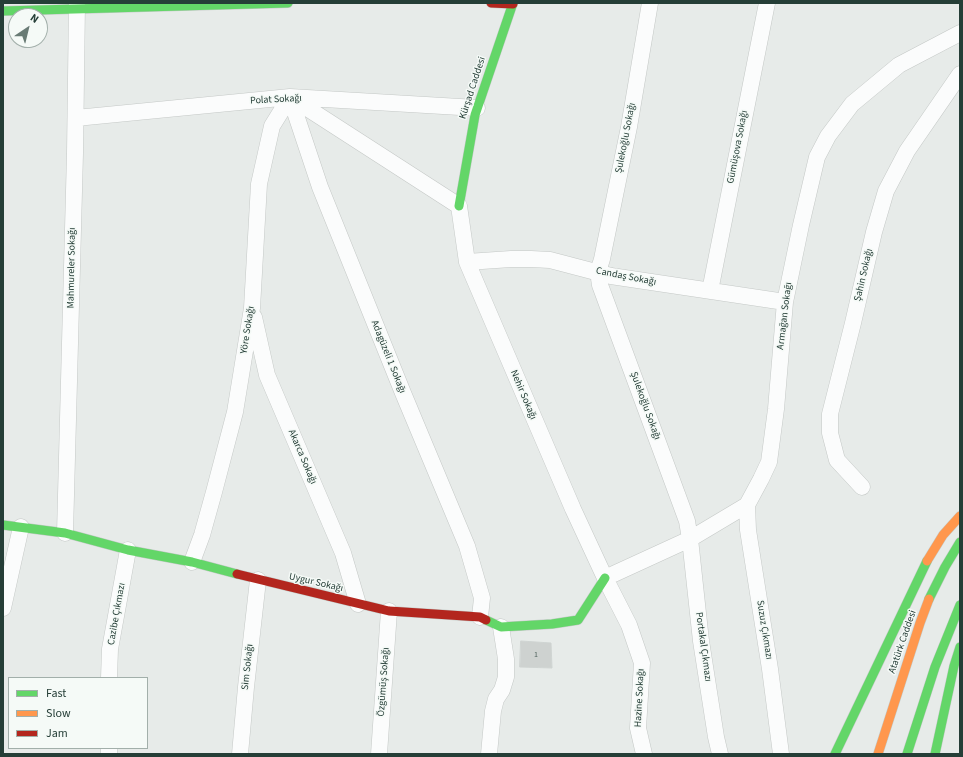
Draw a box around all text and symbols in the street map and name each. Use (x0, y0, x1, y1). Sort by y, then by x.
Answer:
north arrow (8, 8, 48, 48)
text: N (27, 10, 42, 27)
street label: Kürşad Caddesi (457, 55, 489, 121)
street label: Polat Sokağı (250, 93, 302, 107)
street label: Şulekoğlu Sokağı (613, 102, 639, 174)
street label: Gümüşova Sokağı (725, 109, 751, 185)
street label: Mahmureler Sokağı (65, 227, 79, 309)
street label: Şahin Sokağı (852, 247, 876, 303)
street label: Candaş Sokağı (595, 265, 657, 289)
street label: Armaḡan Sokaḡı (775, 282, 795, 350)
street label: Yöre Sokağı (238, 305, 258, 355)
street label: Adagüzeli 1 Sokaḡı (368, 319, 408, 395)
street label: Nehir Sokağı (507, 368, 539, 422)
street label: Şulekoğlu Sokaḡı (627, 370, 663, 442)
street label: Akarca Sokağı (285, 428, 319, 486)
street label: Uygur Sokağı (288, 571, 344, 595)
street label: Cazibe Çıkmazı (106, 582, 128, 646)
street label: Suzuz Çıkmazı (753, 600, 775, 660)
street label: Atatürk Caddesi (887, 609, 919, 675)
street label: Portakal Çıkmazı (692, 611, 714, 683)
street label: Sim Sokağı (240, 643, 256, 691)
street label: Özgümüş Sokağı (376, 647, 392, 717)
house number: 1 (534, 650, 538, 660)
street label: Hazine Sokaḡı (632, 668, 648, 728)
legend (8, 677, 148, 749)
text: Fast (46, 685, 66, 702)
text: Slow (46, 705, 71, 722)
text: Jam (46, 725, 68, 742)

